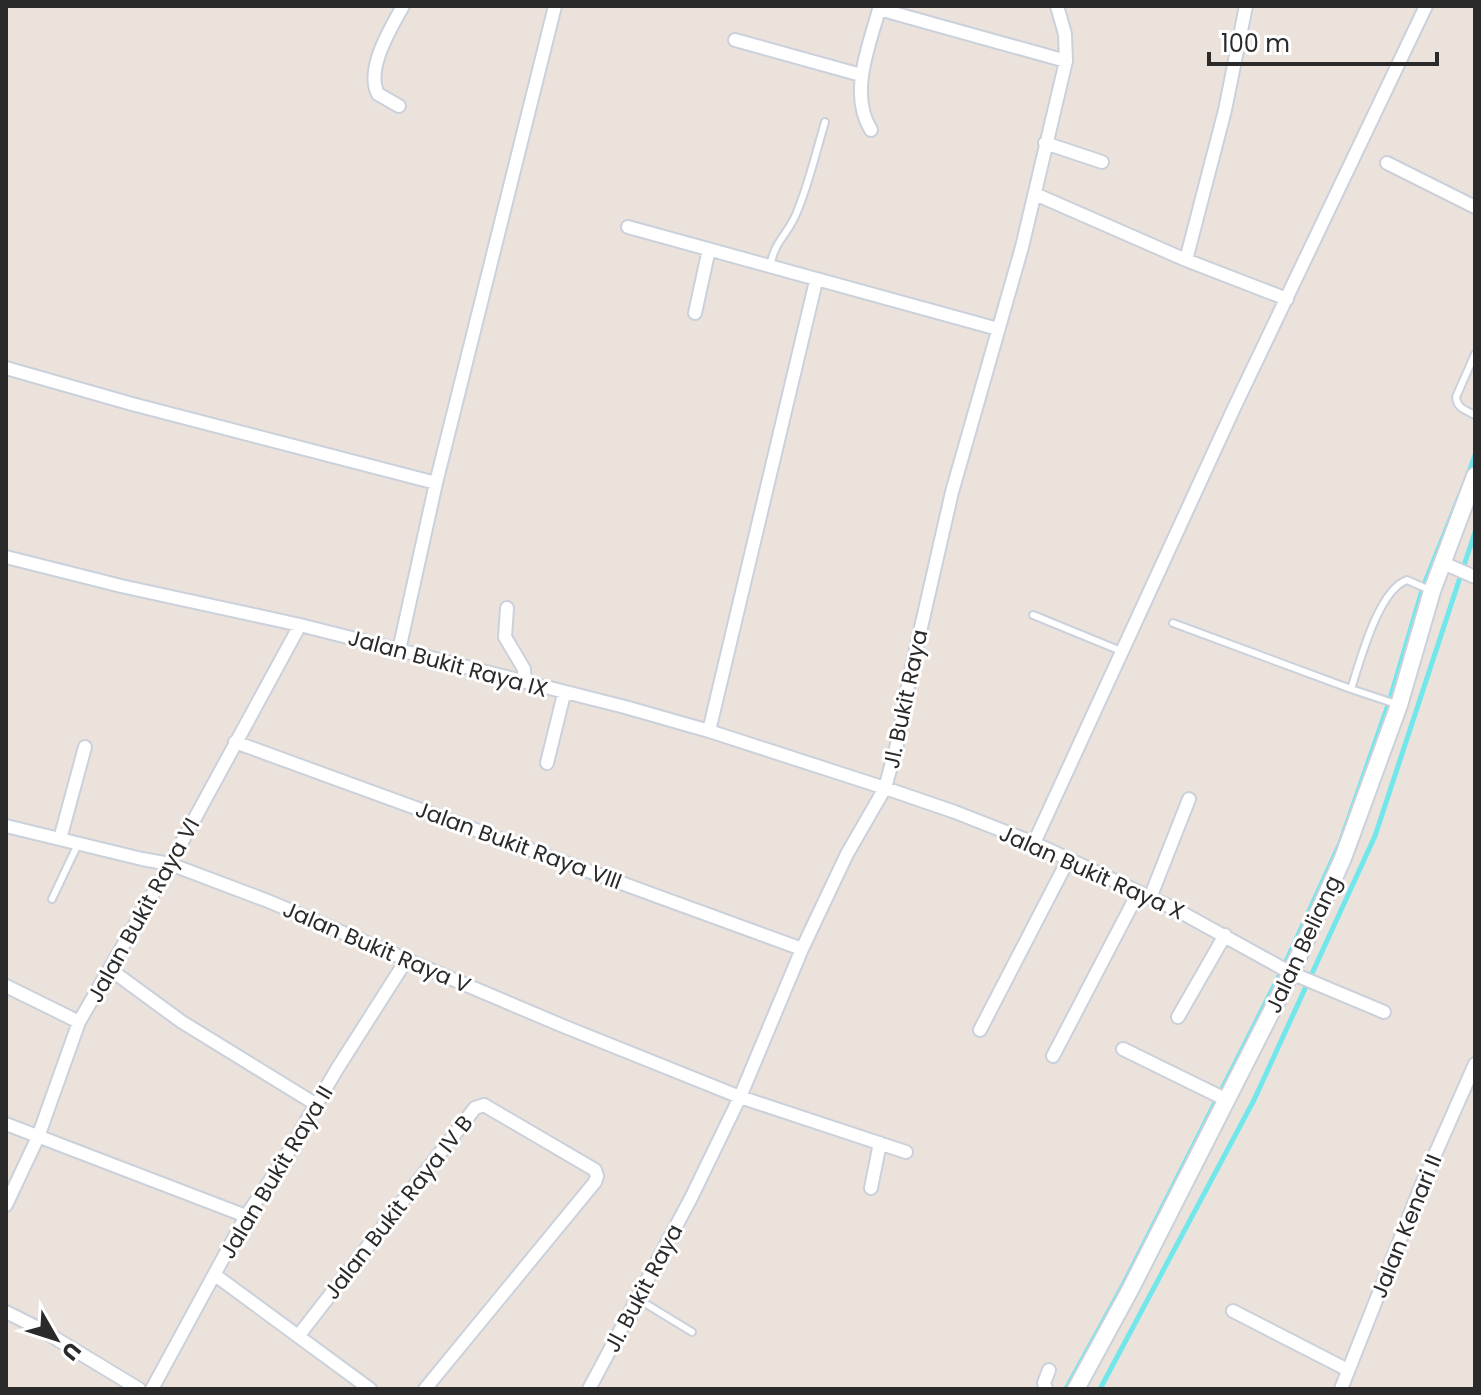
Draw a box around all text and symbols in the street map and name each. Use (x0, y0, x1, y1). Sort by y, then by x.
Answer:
scale bar (1209, 16, 1437, 66)
text: 100 m (1221, 27, 1290, 60)
street label: Jalan Bukit Raya IX (345, 622, 551, 705)
street label: Jl. Bukit Raya (876, 627, 935, 771)
street label: Jalan Bukit Raya VIII (411, 794, 626, 897)
street label: Jalan Bukit Raya VI (80, 812, 207, 1008)
street label: Jalan Bukit Raya X (994, 818, 1189, 927)
street label: Jalan Beliang (1258, 870, 1349, 1018)
street label: Jalan Bukit Raya V (278, 894, 476, 1001)
street label: Jalan Bukit Raya II (212, 1080, 340, 1265)
street label: Jalan Bukit Raya IV B (317, 1109, 480, 1306)
street label: Jalan Kenari II (1363, 1150, 1449, 1303)
street label: Jl. Bukit Raya (597, 1219, 690, 1358)
north arrow (16, 1299, 96, 1379)
text: U (54, 1335, 88, 1367)

